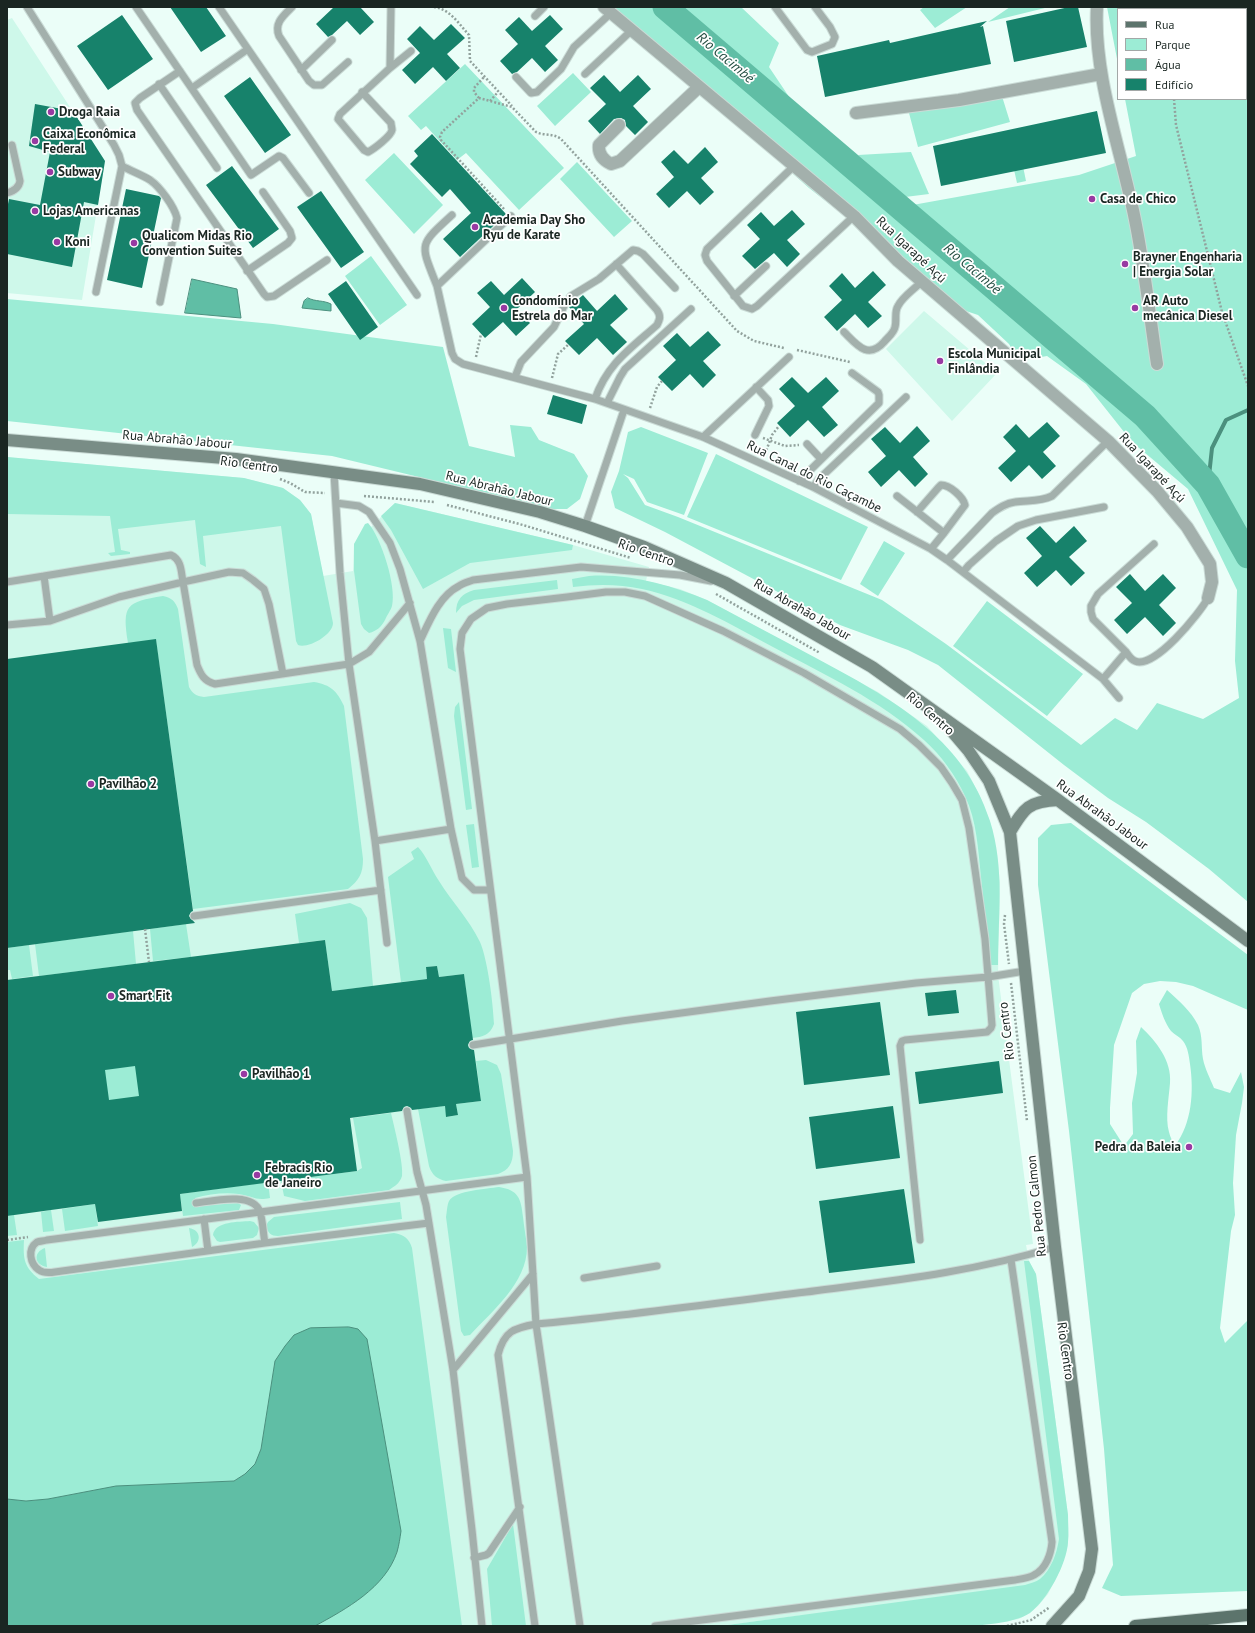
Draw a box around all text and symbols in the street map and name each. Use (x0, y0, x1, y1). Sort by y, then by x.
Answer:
legend (1117, 8, 1247, 100)
text: Rua (1155, 17, 1174, 32)
water label: Rio Cacimbé (693, 29, 757, 87)
text: Parque (1155, 37, 1190, 52)
text: Água (1155, 57, 1181, 72)
text: Edifício (1155, 77, 1193, 92)
place label: Droga Raia (59, 104, 120, 120)
marker: Droga Raia (46, 107, 56, 117)
place label: Caixa Econômica Federal (43, 126, 136, 157)
marker: Caixa Econômica Federal (30, 136, 40, 146)
place label: Subway (58, 164, 101, 180)
marker: Subway (45, 167, 55, 177)
place label: Casa de Chico (1100, 191, 1176, 207)
marker: Casa de Chico (1087, 194, 1097, 204)
place label: Lojas Americanas (43, 203, 139, 219)
marker: Lojas Americanas (30, 206, 40, 216)
place label: Academia Day Sho Ryu de Karate (483, 212, 585, 243)
street label: Rua Igarapé Açú (873, 214, 949, 286)
marker: Academia Day Sho Ryu de Karate (470, 222, 480, 232)
place label: Qualicom Midas Rio Convention Suites (142, 228, 252, 259)
place label: Koni (65, 234, 90, 250)
marker: Koni (52, 237, 62, 247)
marker: Qualicom Midas Rio Convention Suites (129, 238, 139, 248)
water label: Rio Cacimbé (940, 240, 1004, 298)
place label: Brayner Engenharia | Energia Solar (1133, 249, 1242, 280)
marker: Brayner Engenharia | Energia Solar (1120, 259, 1130, 269)
place label: Condomínio Estrela do Mar (512, 293, 592, 324)
place label: AR Auto mecânica Diesel (1143, 293, 1232, 324)
marker: Condomínio Estrela do Mar (499, 303, 509, 313)
marker: AR Auto mecânica Diesel (1130, 303, 1140, 313)
place label: Escola Municipal Finlândia (948, 346, 1041, 377)
marker: Escola Municipal Finlândia (935, 356, 945, 366)
street label: Rua Abrahão Jabour (122, 427, 232, 453)
street label: Rua Igarapé Açú (1116, 430, 1188, 506)
street label: Rua Canal do Rio Caçambe (744, 437, 884, 517)
street label: Rio Centro (219, 453, 279, 477)
street label: Rua Abrahão Jabour (444, 468, 554, 510)
street label: Rio Centro (616, 536, 676, 570)
street label: Rua Abrahão Jabour (751, 576, 853, 644)
street label: Rio Centro (903, 689, 957, 739)
place label: Pavilhão 2 (99, 776, 157, 792)
street label: Rua Abrahão Jabour (1053, 776, 1151, 854)
marker: Pavilhão 2 (86, 779, 96, 789)
place label: Smart Fit (119, 988, 170, 1004)
marker: Smart Fit (106, 991, 116, 1001)
street label: Rio Centro (996, 1001, 1018, 1061)
place label: Pavilhão 1 (252, 1066, 310, 1082)
marker: Pavilhão 1 (239, 1069, 249, 1079)
place label: Pedra da Baleia (1095, 1139, 1181, 1155)
marker: Pedra da Baleia (1184, 1142, 1194, 1152)
street label: Rua Pedro Calmon (1024, 1155, 1050, 1257)
place label: Febracis Rio de Janeiro (265, 1160, 332, 1191)
marker: Febracis Rio de Janeiro (252, 1170, 262, 1180)
street label: Rio Centro (1053, 1321, 1077, 1381)

